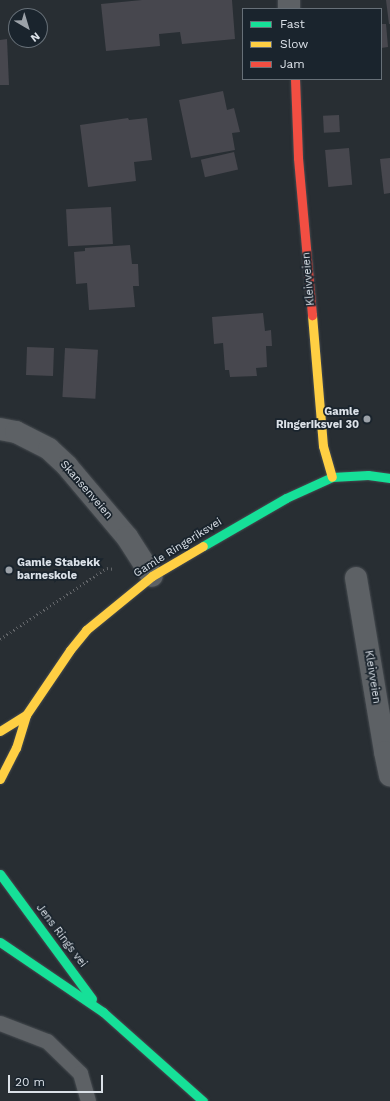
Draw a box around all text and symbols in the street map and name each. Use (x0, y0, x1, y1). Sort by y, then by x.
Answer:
north arrow (8, 8, 48, 48)
legend (242, 8, 382, 80)
text: Fast (280, 17, 305, 31)
text: N (28, 29, 42, 45)
text: Slow (280, 37, 308, 51)
text: Jam (280, 57, 305, 71)
street label: Kleivveien (300, 252, 318, 306)
place label: Gamle Ringeriksvei 30 (276, 406, 359, 432)
marker: Gamle Ringeriksvei 30 (362, 414, 372, 424)
street label: Skansenveien (57, 458, 115, 522)
street label: Gamle Ringeriksvei (131, 516, 225, 580)
place label: Gamle Stabekk barneskole (17, 557, 100, 583)
marker: Gamle Stabekk barneskole (4, 565, 14, 575)
street label: Kleivveien (361, 649, 383, 705)
street label: Jens Rings vei (33, 902, 89, 970)
scale bar (10, 1067, 105, 1093)
text: 20 m (15, 1075, 45, 1089)

